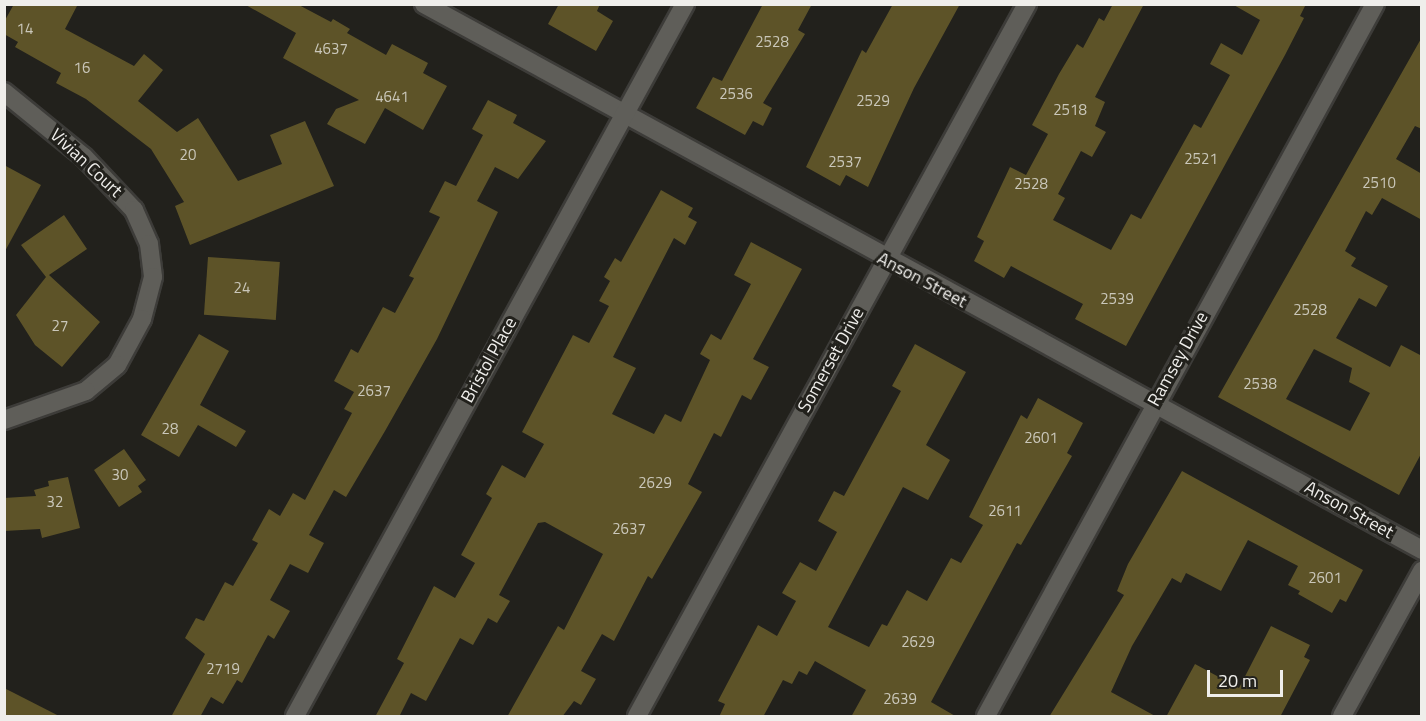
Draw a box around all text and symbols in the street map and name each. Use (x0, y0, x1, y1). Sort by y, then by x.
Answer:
house number: 14 (17, 20, 33, 38)
house number: 2528 (755, 33, 789, 51)
house number: 4637 (314, 40, 348, 58)
house number: 16 (74, 59, 90, 77)
house number: 2536 (719, 85, 753, 103)
house number: 4641 (375, 88, 409, 106)
house number: 2529 (856, 92, 890, 110)
house number: 2518 (1053, 101, 1087, 119)
street label: Vivian Court (45, 124, 127, 202)
house number: 20 (180, 146, 196, 164)
house number: 2521 (1184, 150, 1218, 168)
house number: 2537 (828, 153, 862, 171)
house number: 2510 (1362, 174, 1396, 192)
house number: 2528 (1014, 175, 1048, 193)
street label: Anson Street (874, 247, 970, 313)
house number: 24 (234, 279, 250, 297)
house number: 2539 (1100, 290, 1134, 308)
house number: 2528 (1293, 301, 1327, 319)
street label: Somerset Drive (793, 304, 869, 416)
street label: Ramsey Drive (1143, 308, 1213, 410)
street label: Bristol Place (457, 314, 521, 406)
house number: 27 (52, 317, 68, 335)
house number: 2538 (1243, 375, 1277, 393)
house number: 2637 (357, 382, 391, 400)
house number: 28 (162, 420, 178, 438)
house number: 2601 (1024, 429, 1058, 447)
house number: 30 (112, 466, 128, 484)
house number: 2629 (638, 474, 672, 492)
street label: Anson Street (1301, 477, 1397, 543)
house number: 32 (47, 493, 63, 511)
house number: 2611 (988, 502, 1022, 520)
house number: 2637 (612, 520, 646, 538)
house number: 2601 (1308, 569, 1342, 587)
house number: 2629 (901, 633, 935, 651)
scale bar (1210, 658, 1286, 696)
house number: 2719 (206, 660, 240, 678)
text: 20 m (1218, 667, 1257, 694)
house number: 2639 (883, 690, 917, 708)

